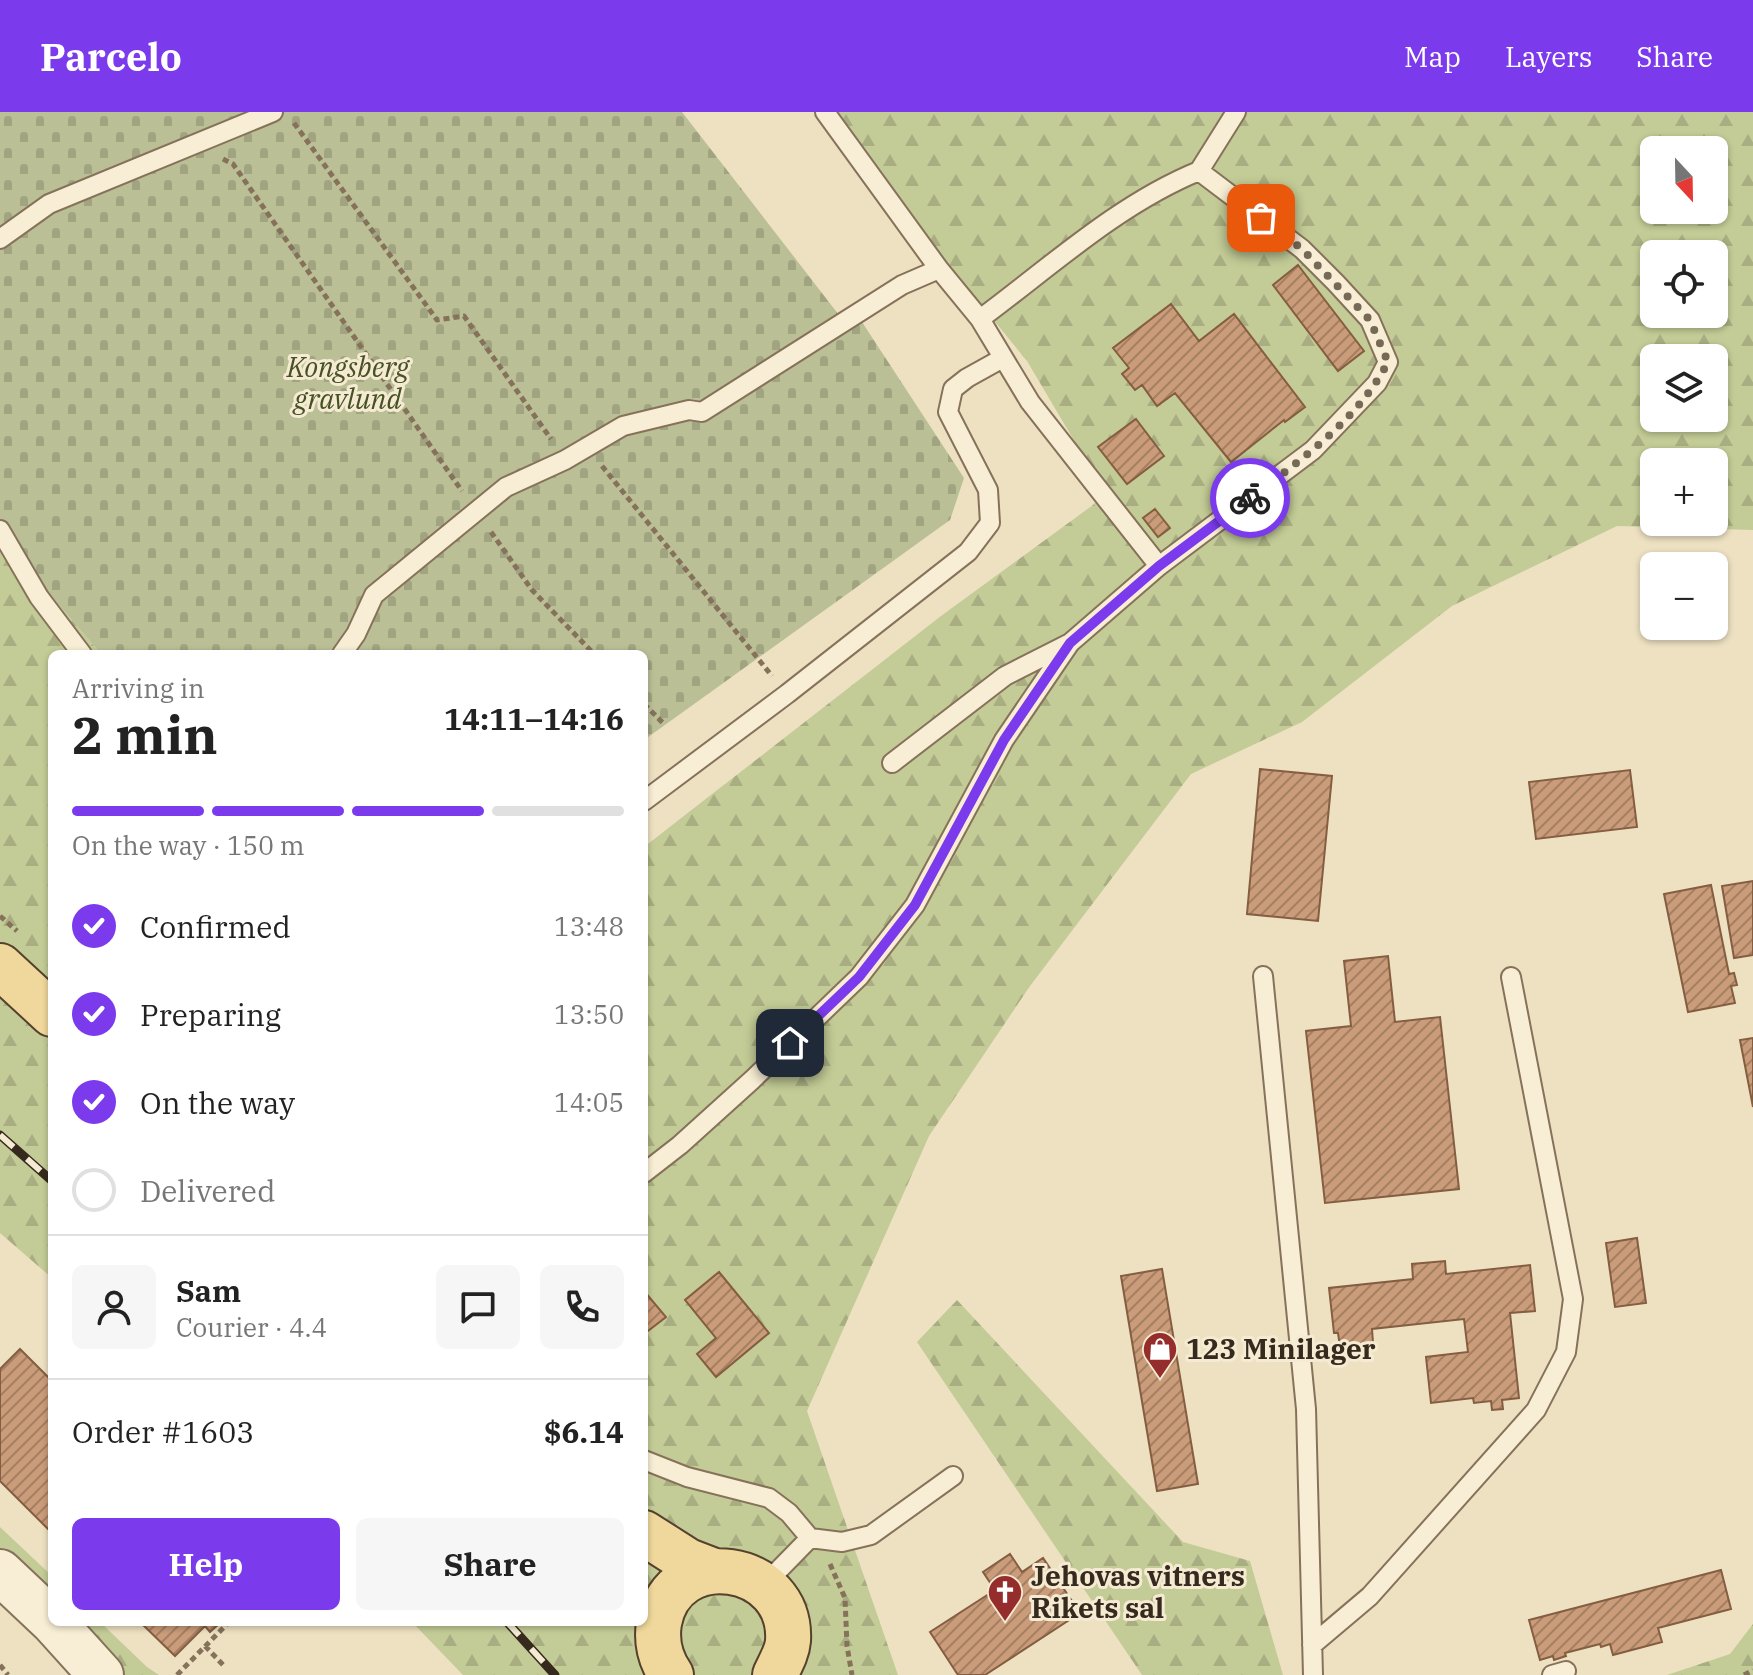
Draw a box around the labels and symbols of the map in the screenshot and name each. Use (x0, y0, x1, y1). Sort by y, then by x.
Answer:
north arrow (1640, 136, 1728, 224)
pin (1227, 184, 1295, 252)
park label: Kongsberg gravlund (286, 348, 410, 417)
courier (1210, 458, 1290, 538)
pin (756, 1009, 824, 1077)
shop icon: 123 Minilager (1141, 1330, 1179, 1380)
place label: 123 Minilager (1186, 1330, 1376, 1367)
place label: Jehovas vitners Rikets sal (1031, 1557, 1245, 1626)
church icon: Jehovas vitners Rikets sal (986, 1573, 1024, 1623)

